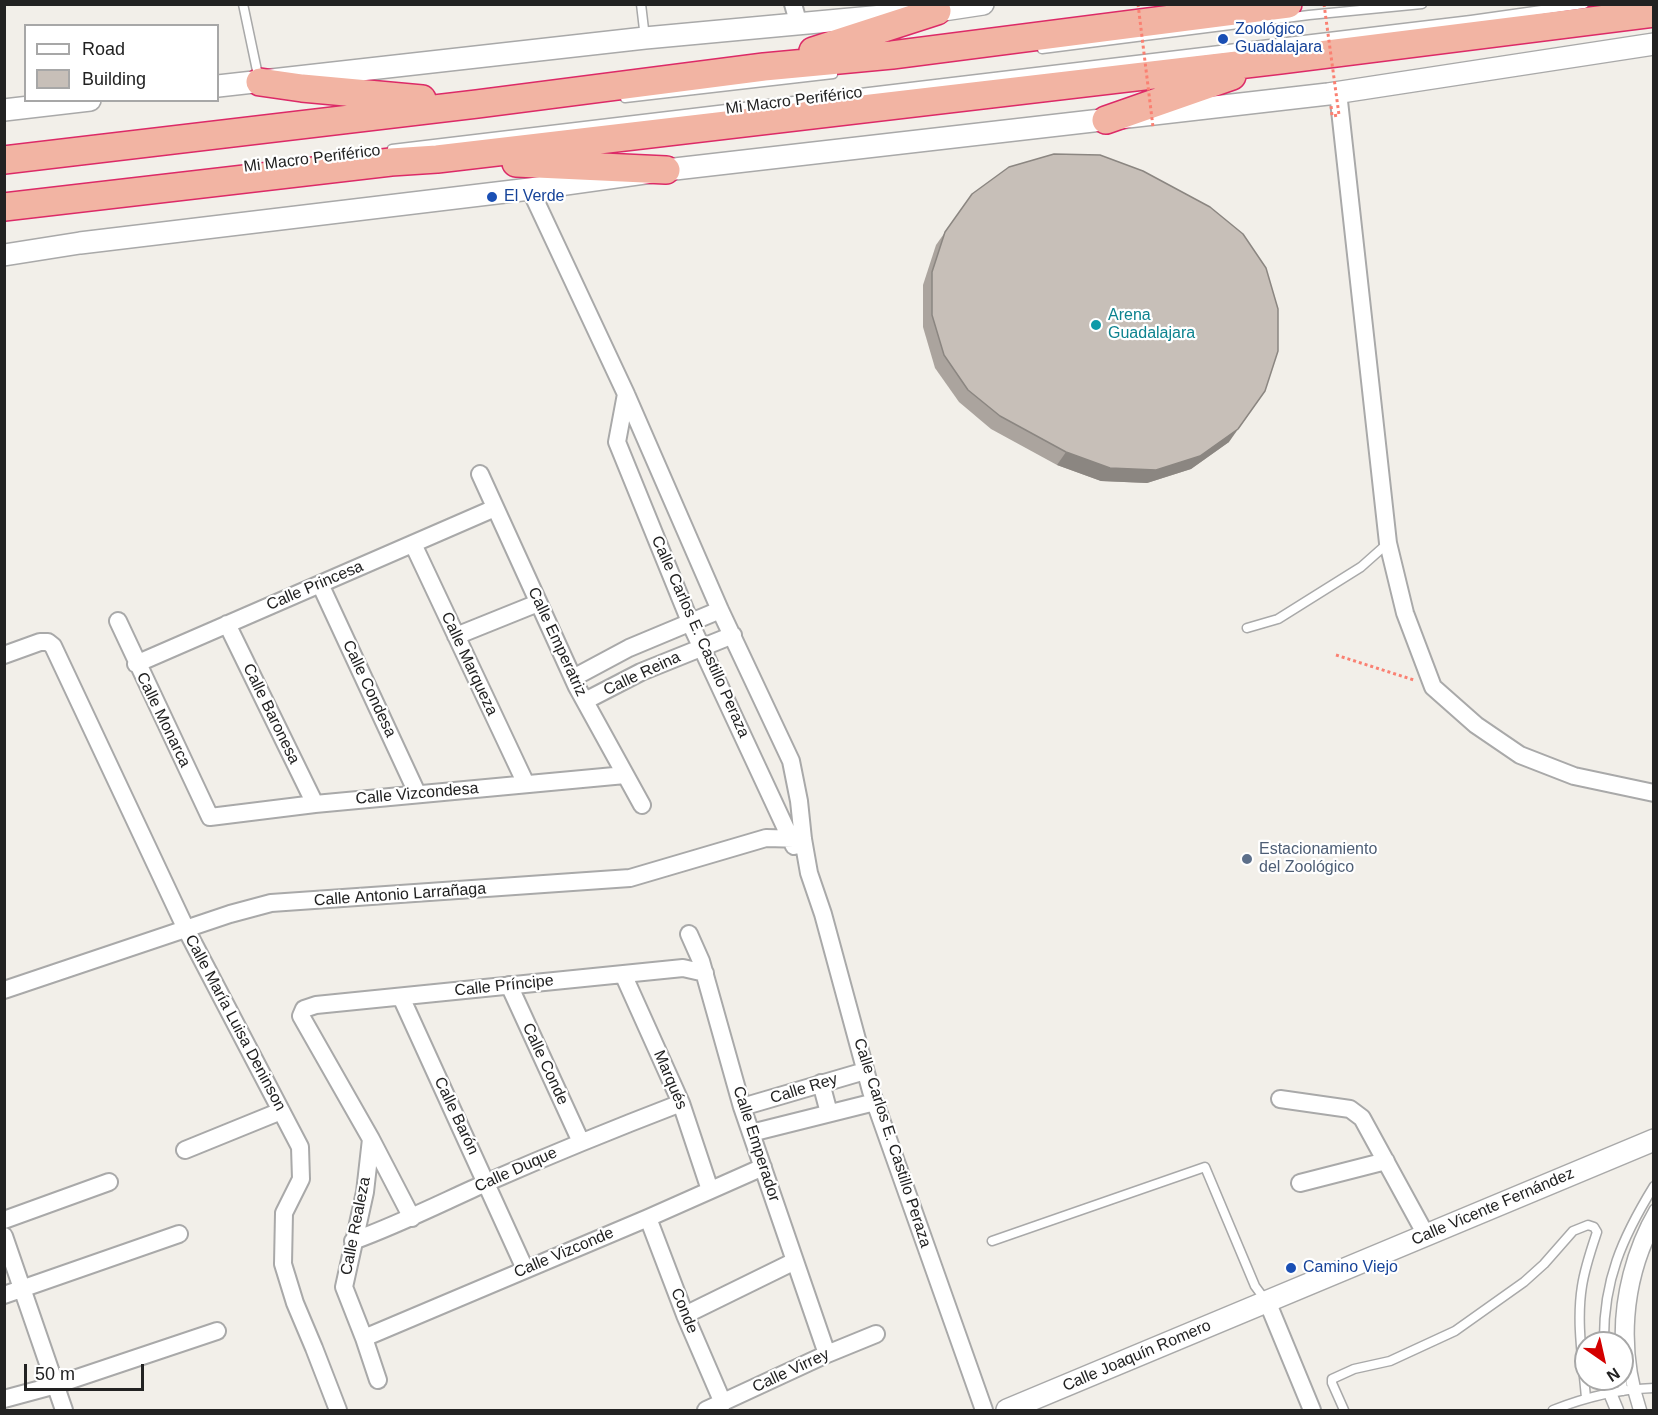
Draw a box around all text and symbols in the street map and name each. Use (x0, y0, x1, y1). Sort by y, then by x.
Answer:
place label: Zoológico Guadalajara (1235, 20, 1322, 58)
legend (24, 24, 219, 102)
marker: Zoológico Guadalajara (1216, 32, 1230, 46)
text: Road (82, 39, 125, 59)
text: Building (82, 69, 146, 89)
street label: Mi Macro Periférico (724, 83, 864, 119)
street label: Mi Macro Periférico (242, 141, 382, 177)
place label: El Verde (504, 187, 564, 207)
marker: El Verde (485, 190, 499, 204)
place label: Arena Guadalajara (1108, 306, 1195, 344)
marker: Arena Guadalajara (1089, 318, 1103, 332)
street label: Calle Carlos E. Castillo Peraza (647, 533, 753, 741)
street label: Calle Princesa (264, 557, 366, 615)
street label: Calle Emperatriz (523, 584, 591, 700)
street label: Calle Marqueza (437, 609, 501, 719)
street label: Calle Condesa (338, 637, 400, 741)
street label: Calle Reina (600, 648, 684, 700)
street label: Calle Baronesa (238, 661, 304, 767)
street label: Calle Monarca (132, 669, 194, 771)
street label: Calle Vizcondesa (355, 779, 479, 809)
place label: Estacionamiento del Zoológico (1259, 840, 1377, 878)
marker: Estacionamiento del Zoológico (1240, 852, 1254, 866)
street label: Calle Antonio Larrañaga (313, 879, 487, 911)
street label: Calle María Luisa Deninson (180, 932, 290, 1114)
street label: Calle Príncipe (453, 971, 555, 1001)
street label: Calle Conde (518, 1020, 572, 1108)
street label: Calle Carlos E. Castillo Peraza (849, 1036, 935, 1250)
street label: Marqués (649, 1048, 691, 1112)
street label: Calle Rey (768, 1070, 840, 1108)
street label: Calle Barón (430, 1074, 482, 1158)
street label: Calle Emperador (728, 1084, 784, 1204)
street label: Calle Duque (472, 1143, 560, 1197)
street label: Calle Vicente Fernández (1409, 1164, 1577, 1250)
street label: Calle Realeza (337, 1175, 375, 1277)
street label: Calle Vizconde (511, 1223, 617, 1283)
place label: Camino Viejo (1303, 1258, 1398, 1278)
marker: Camino Viejo (1284, 1261, 1298, 1275)
street label: Conde (666, 1286, 702, 1336)
street label: Calle Joaquín Romero (1060, 1316, 1214, 1396)
north arrow (1574, 1331, 1634, 1391)
street label: Calle Virrey (750, 1345, 832, 1397)
scale bar (27, 1352, 147, 1390)
text: 50 m (35, 1364, 75, 1384)
text: N (1604, 1364, 1623, 1385)

